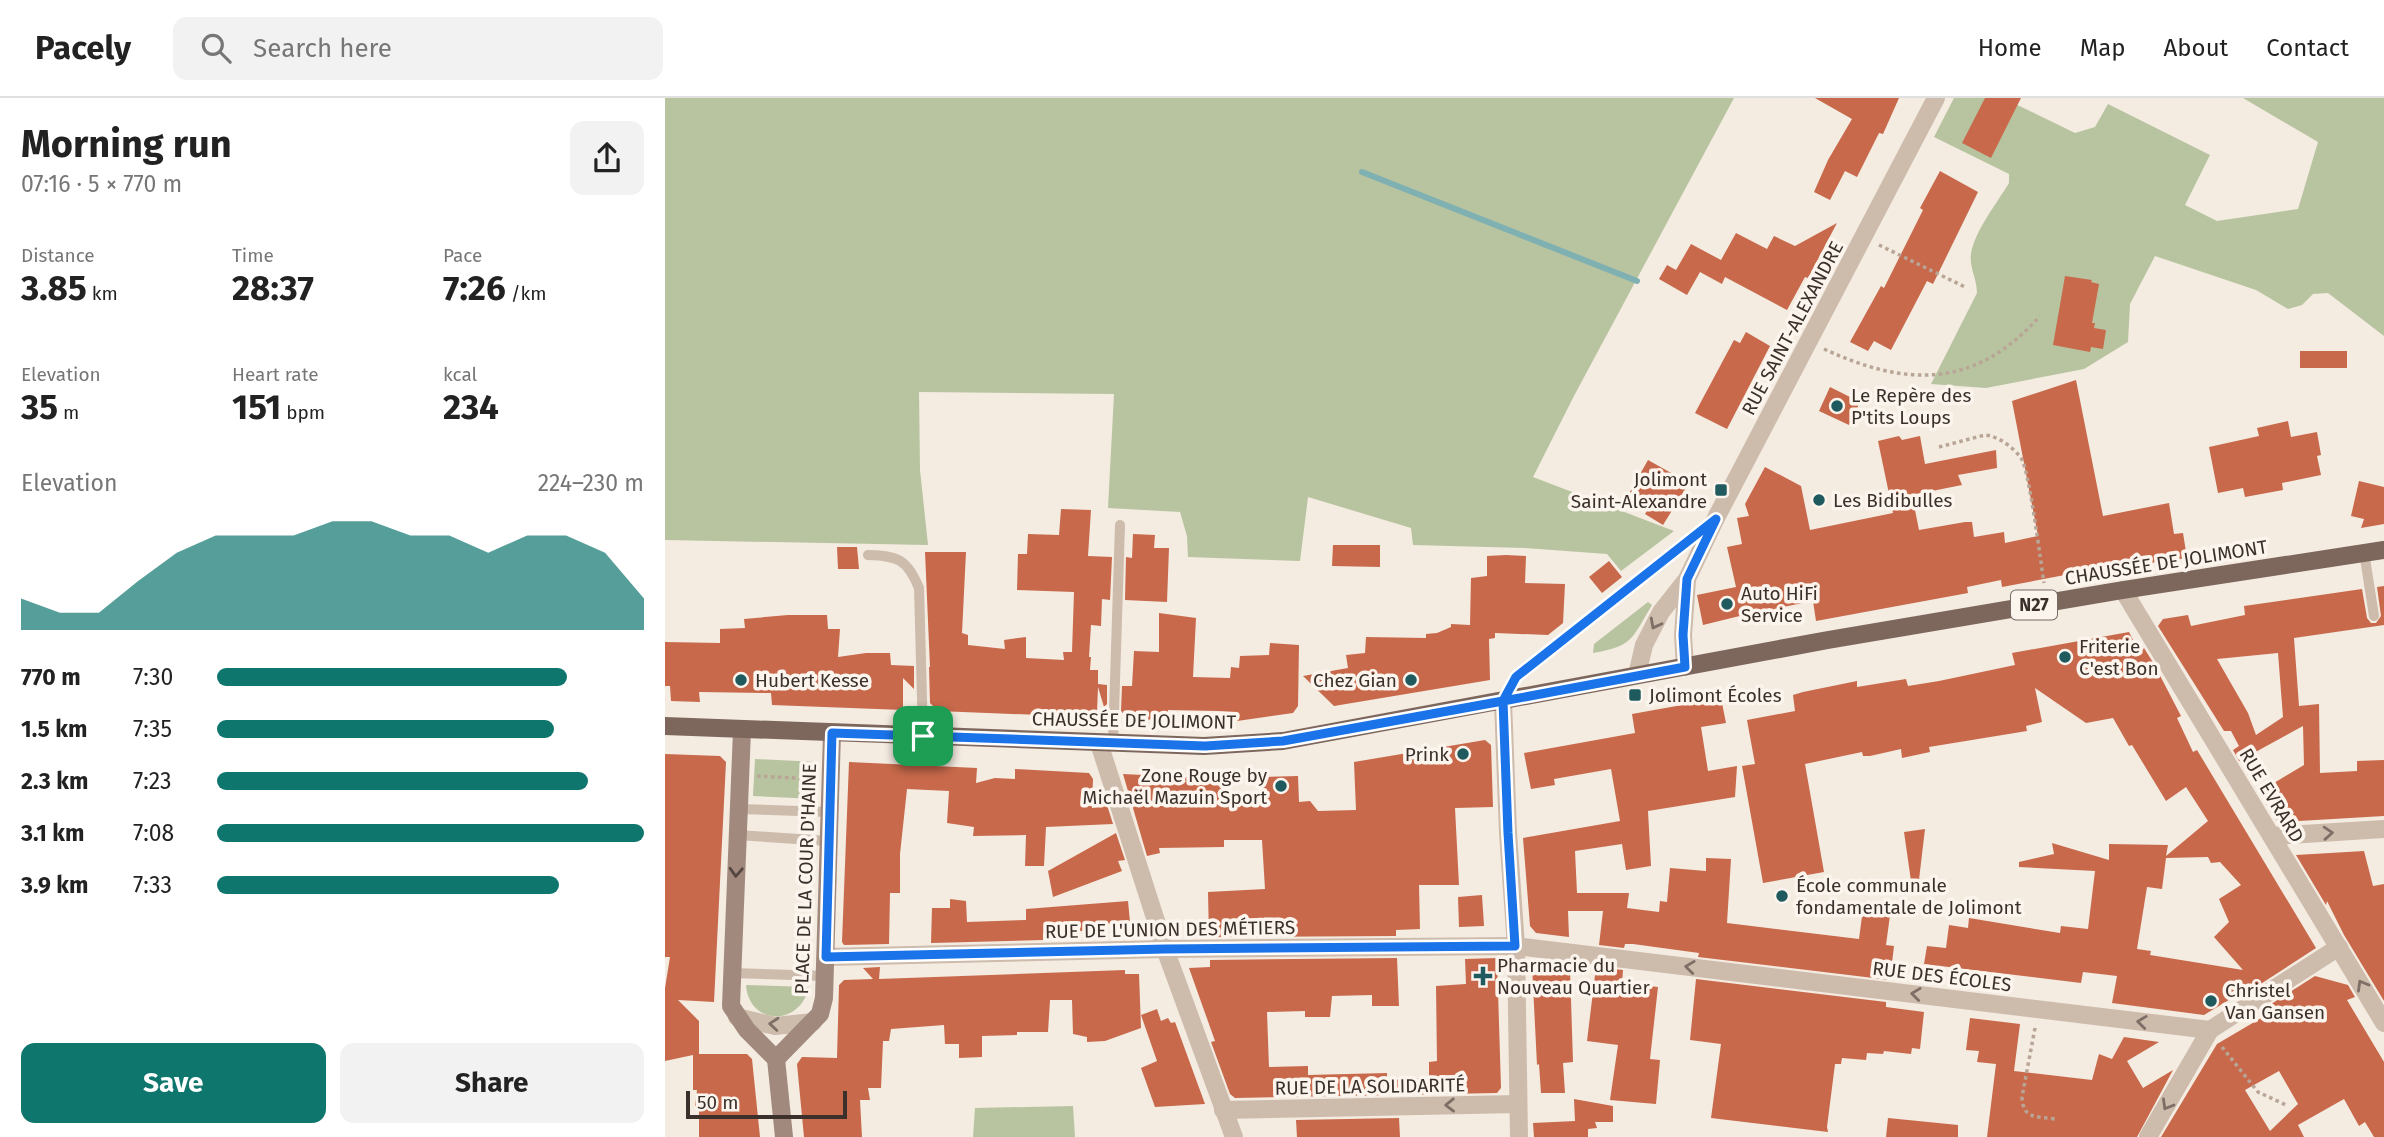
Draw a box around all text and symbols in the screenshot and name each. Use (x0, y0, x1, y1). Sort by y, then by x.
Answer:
search box (173, 17, 663, 80)
text: Pacely (35, 28, 131, 68)
icon: search (197, 29, 235, 67)
text: Search here (253, 33, 392, 64)
text: Home (1978, 34, 2042, 62)
text: Map (2080, 34, 2126, 62)
text: About (2164, 34, 2228, 62)
text: Contact (2266, 34, 2349, 62)
text: Morning run (21, 121, 232, 167)
button: share (570, 121, 644, 195)
text: 07:16 · 5 × 770 m (21, 170, 182, 198)
street label: RUE SAINT-ALEXANDRE (1737, 237, 1848, 419)
text: Distance (21, 244, 95, 267)
text: Time (232, 244, 274, 267)
text: Pace (443, 244, 482, 267)
text: 3.85 (21, 267, 87, 309)
text: 28:37 (232, 267, 314, 309)
text: 7:26 (443, 267, 506, 309)
text: km (87, 282, 118, 305)
text: /km (506, 282, 547, 305)
text: Elevation (21, 363, 101, 386)
text: Heart rate (232, 363, 319, 386)
text: kcal (443, 363, 477, 386)
place label: Le Repère des P'tits Loups (1851, 384, 1971, 429)
text: 35 (21, 386, 58, 428)
text: 151 (232, 386, 281, 428)
text: 234 (443, 386, 499, 428)
marker: Le Repère des P'tits Loups (1829, 398, 1845, 414)
text: m (58, 401, 79, 424)
text: bpm (281, 401, 325, 424)
place label: Jolimont Saint-Alexandre (1571, 468, 1707, 513)
text: Elevation (21, 469, 117, 497)
text: 224–230 m (538, 469, 644, 497)
marker: Jolimont Saint-Alexandre (1713, 482, 1729, 498)
place label: Les Bidibulles (1833, 489, 1953, 512)
marker: Les Bidibulles (1811, 492, 1827, 508)
street label: CHAUSSÉE DE JOLIMONT (2063, 535, 2269, 590)
place label: Auto HiFi Service (1741, 582, 1818, 627)
road number: N27 (2011, 590, 2057, 620)
marker: Auto HiFi Service (1719, 596, 1735, 612)
one-way arrow (1650, 616, 1663, 629)
place label: Friterie C'est Bon (2079, 635, 2159, 680)
marker: Friterie C'est Bon (2057, 649, 2073, 665)
text: 770 m (21, 663, 81, 691)
text: 7:30 (133, 663, 173, 691)
place label: Hubert Kesse (755, 669, 869, 692)
place label: Chez Gian (1313, 669, 1397, 692)
marker: Hubert Kesse (733, 672, 749, 688)
marker: Chez Gian (1403, 672, 1419, 688)
place label: Jolimont Écoles (1649, 684, 1782, 707)
marker: Jolimont Écoles (1627, 687, 1643, 703)
pin (893, 706, 953, 766)
street label: CHAUSSÉE DE JOLIMONT (1032, 707, 1237, 734)
text: 1.5 km (21, 715, 87, 743)
text: 7:35 (133, 715, 172, 743)
icon: arrive (904, 717, 942, 755)
place label: Prink (1405, 743, 1449, 766)
street label: RUE EVRARD (2234, 744, 2309, 847)
marker: Prink (1455, 746, 1471, 762)
street label: PLACE DE LA COUR D'HAINE (790, 763, 821, 995)
place label: Zone Rouge by Michaël Mazuin Sport (1083, 764, 1268, 809)
text: 2.3 km (21, 767, 88, 795)
text: 7:23 (133, 767, 171, 795)
marker: Zone Rouge by Michaël Mazuin Sport (1273, 778, 1289, 794)
text: 3.1 km (21, 819, 84, 847)
text: 7:08 (133, 819, 174, 847)
one-way arrow (2323, 825, 2334, 840)
one-way arrow (729, 867, 744, 878)
text: 3.9 km (21, 871, 88, 899)
text: 7:33 (133, 871, 172, 899)
place label: École communale fondamentale de Jolimont (1796, 874, 2022, 919)
marker: École communale fondamentale de Jolimont (1774, 888, 1790, 904)
street label: RUE DE L'UNION DES MÉTIERS (1045, 916, 1295, 943)
place label: Pharmacie du Nouveau Quartier (1497, 954, 1650, 999)
street label: RUE DES ÉCOLES (1871, 957, 2013, 996)
one-way arrow (1684, 959, 1696, 974)
marker: Pharmacie du Nouveau Quartier (1475, 968, 1491, 984)
place label: Christel Van Gansen (2225, 979, 2325, 1024)
one-way arrow (2357, 980, 2370, 993)
one-way arrow (1910, 987, 1922, 1002)
marker: Christel Van Gansen (2203, 993, 2219, 1009)
one-way arrow (2136, 1015, 2148, 1030)
one-way arrow (768, 1017, 779, 1032)
button: Save (21, 1043, 326, 1123)
button: Share (340, 1043, 644, 1123)
street label: RUE DE LA SOLIDARITÉ (1275, 1073, 1465, 1100)
scale bar (686, 1088, 847, 1120)
text: 50 m (697, 1091, 738, 1114)
one-way arrow (1444, 1097, 1455, 1113)
one-way arrow (2162, 1097, 2175, 1110)

